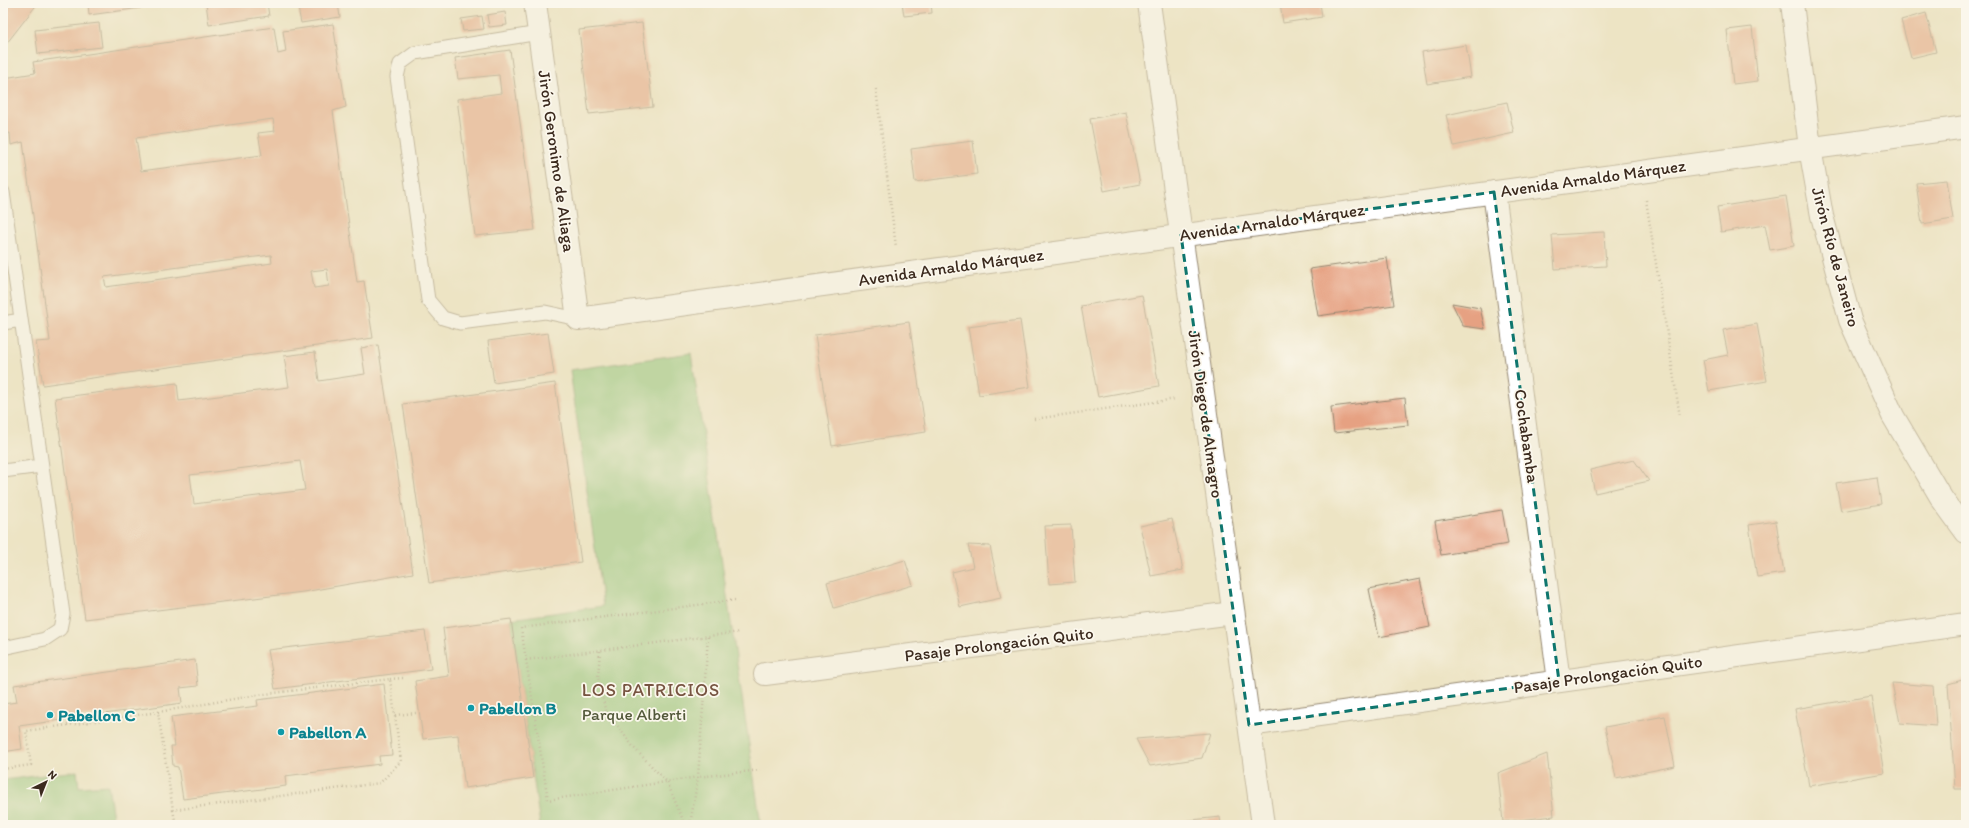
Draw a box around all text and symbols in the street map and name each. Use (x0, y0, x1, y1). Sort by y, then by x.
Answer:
street label: Jirón Geronimo de Aliaga (534, 69, 580, 253)
street label: Avenida Arnaldo Márquez (1499, 155, 1687, 201)
street label: Jirón Río de Janeiro (1808, 185, 1864, 329)
street label: Avenida Arnaldo Márquez (1178, 199, 1366, 245)
street label: Avenida Arnaldo Márquez (857, 244, 1045, 290)
street label: Jirón Diego de Almagro (1184, 329, 1228, 499)
street label: Cochabamba (1511, 388, 1543, 484)
street label: Pasaje Prolongación Quito (903, 622, 1095, 666)
street label: Pasaje Prolongación Quito (1512, 651, 1704, 697)
district label: LOS PATRICIOS (582, 679, 720, 701)
place label: Pabellon B (479, 698, 557, 718)
marker: Pabellon B (466, 703, 476, 713)
park label: Parque Alberti (582, 704, 686, 724)
place label: Pabellon C (58, 705, 136, 725)
marker: Pabellon C (45, 710, 55, 720)
place label: Pabellon A (289, 722, 367, 742)
marker: Pabellon A (276, 727, 286, 737)
north arrow (26, 762, 66, 802)
text: N (45, 768, 60, 782)

